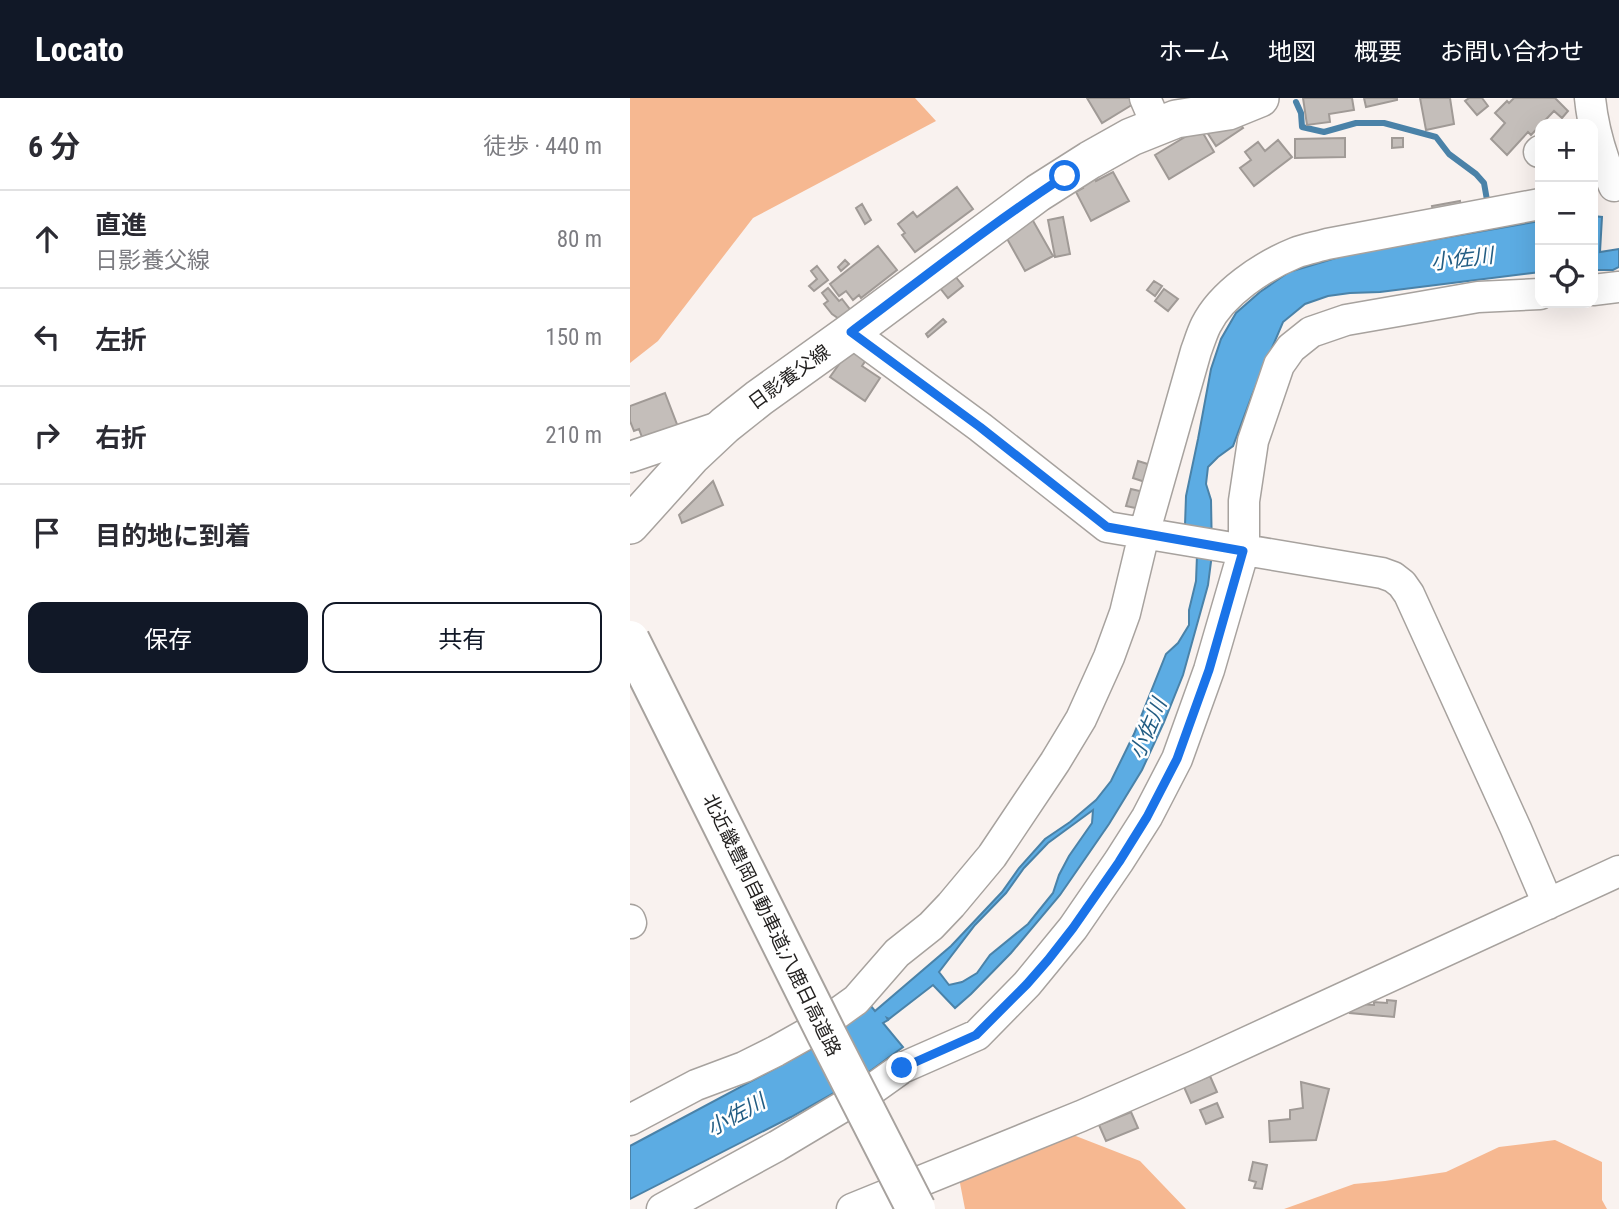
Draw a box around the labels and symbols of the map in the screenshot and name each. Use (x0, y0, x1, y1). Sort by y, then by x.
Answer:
route start (1049, 160, 1080, 191)
water label: 小佐川 (1429, 243, 1497, 275)
street label: 日影養父線 (744, 340, 834, 414)
water label: 小佐川 (1125, 693, 1172, 763)
street label: 北近畿豊岡自動車道;八鹿日高道路 (698, 790, 846, 1060)
route end (886, 1052, 917, 1083)
water label: 小佐川 (703, 1088, 771, 1141)

